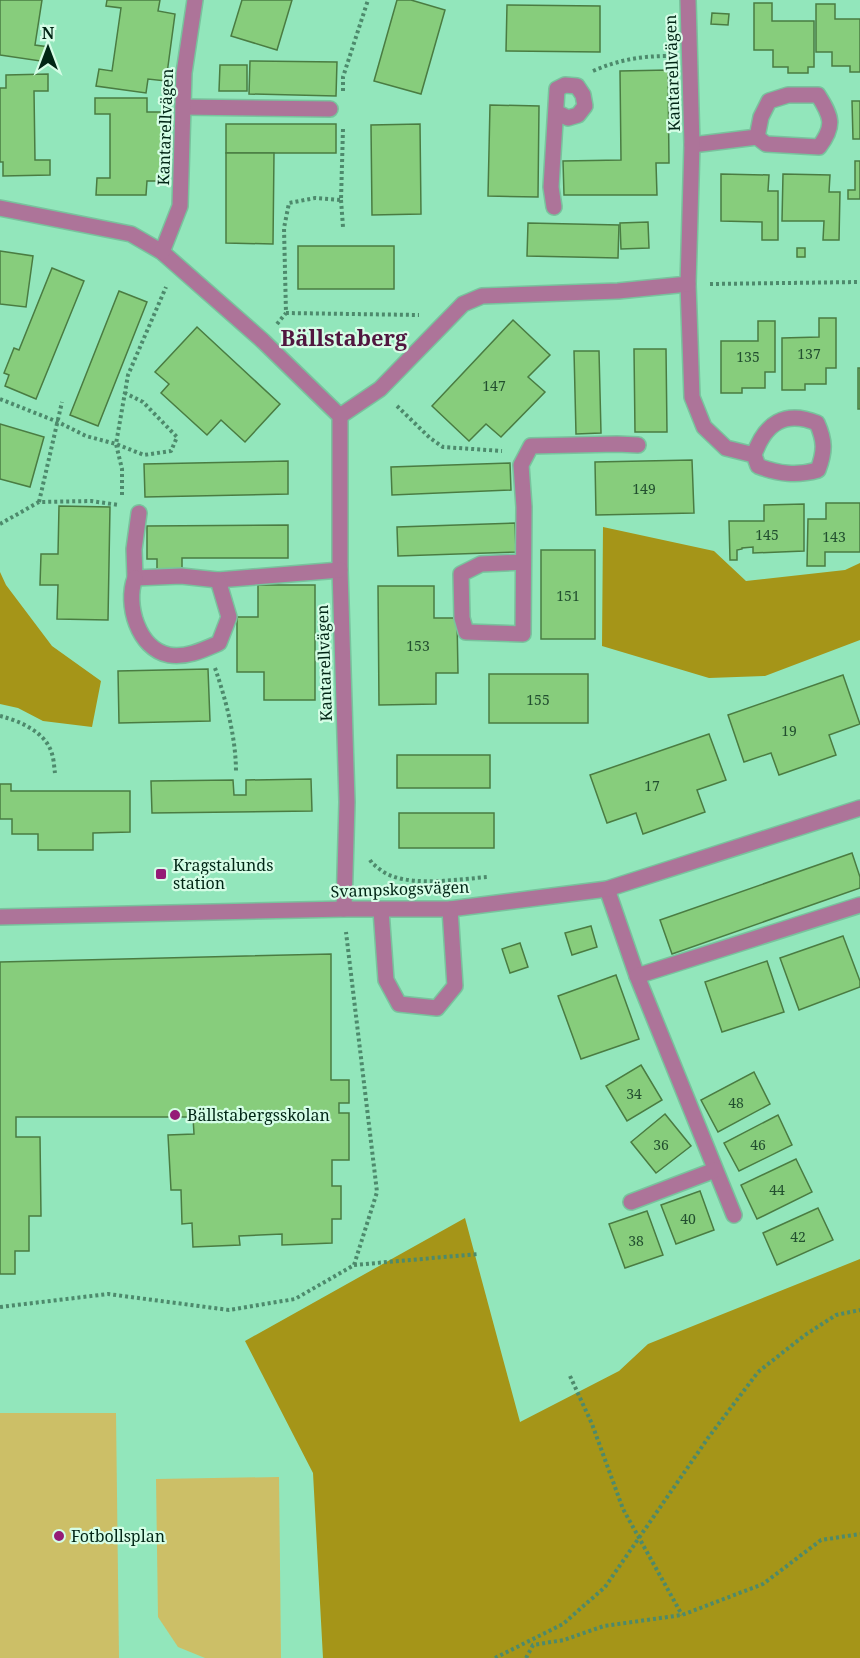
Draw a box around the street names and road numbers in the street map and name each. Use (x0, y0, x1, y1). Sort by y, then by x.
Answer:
street label: Kantarellvägen (659, 14, 685, 132)
street label: Kantarellvägen (152, 68, 178, 186)
street label: Kantarellvägen (311, 604, 337, 722)
street label: Svampskogsvägen (330, 876, 470, 902)

